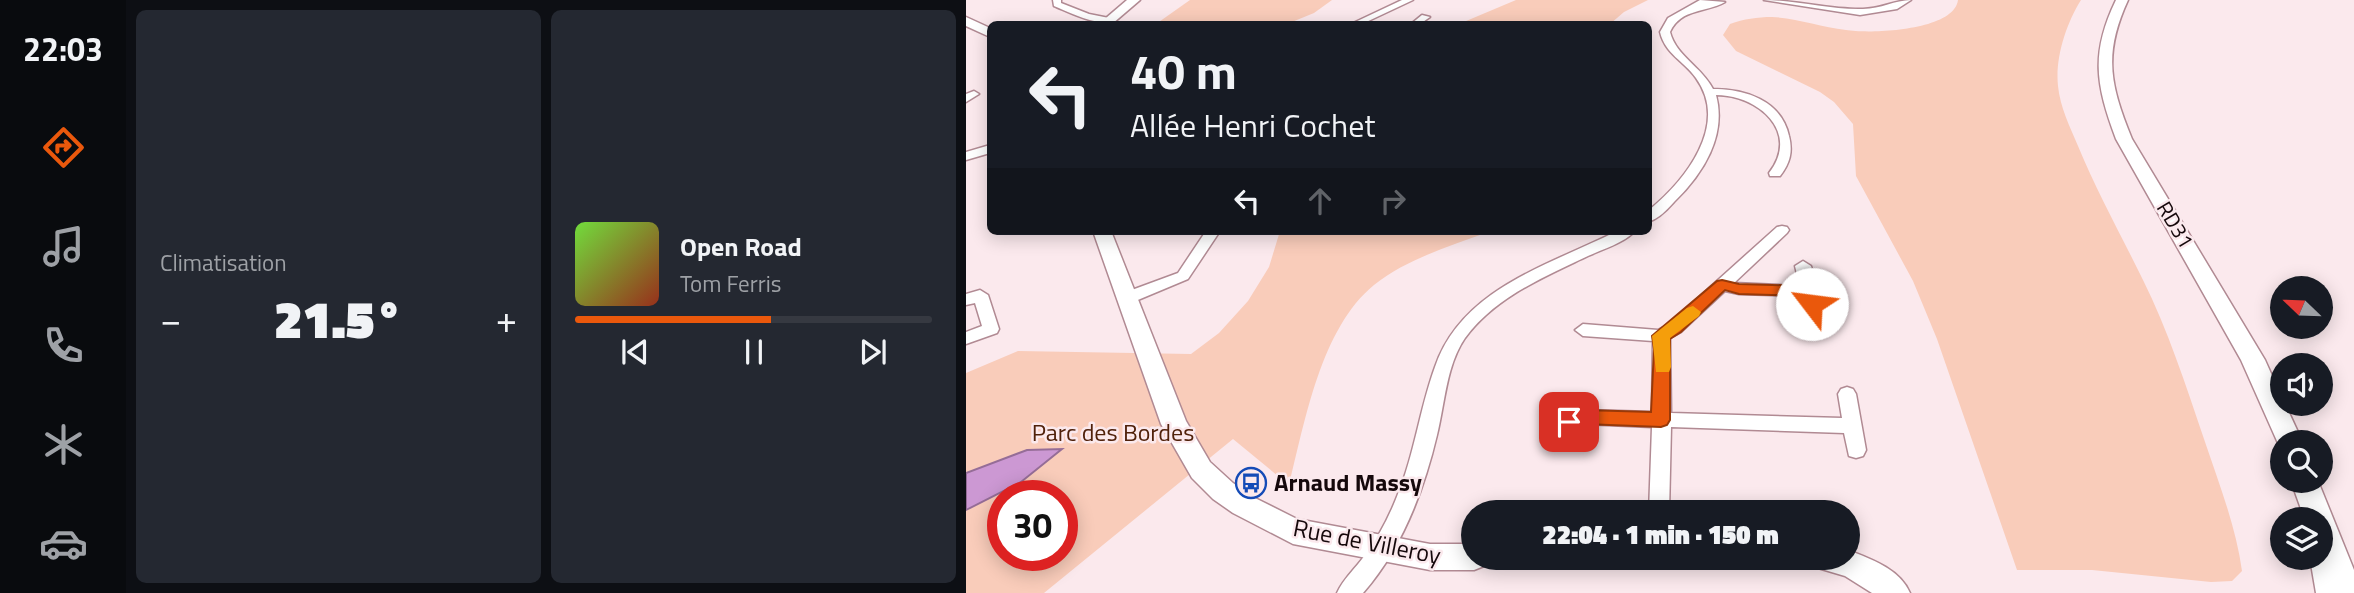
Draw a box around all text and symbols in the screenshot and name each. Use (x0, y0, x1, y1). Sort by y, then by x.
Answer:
text: 22:03 (23, 25, 103, 73)
text: 40 m (1130, 33, 1237, 108)
icon: left (1015, 49, 1106, 140)
text: Allée Henri Cochet (1130, 101, 1376, 149)
icon: directions (39, 123, 88, 172)
icon: left (1228, 182, 1266, 220)
icon: ahead (1301, 182, 1339, 220)
icon: right (1374, 182, 1412, 220)
street label: RD31 (2149, 195, 2202, 254)
icon: music (39, 222, 88, 271)
text: Open Road (680, 227, 802, 266)
text: Climatisation (160, 245, 287, 280)
text: Tom Ferris (680, 266, 781, 301)
position arrow (1775, 267, 1849, 341)
north arrow (2270, 276, 2333, 340)
map controls (2270, 276, 2333, 570)
text: 21.5° (274, 279, 403, 358)
text: − (160, 290, 181, 348)
text: + (496, 290, 517, 348)
icon: phone (39, 321, 88, 370)
icon: previous (616, 333, 654, 371)
icon: pause (735, 333, 773, 371)
icon: next (854, 333, 892, 371)
button: sound (2270, 353, 2333, 416)
pin (1539, 392, 1599, 452)
icon: arrive (1550, 403, 1588, 441)
park label: Parc des Bordes (1032, 414, 1194, 450)
icon: climate (39, 420, 88, 469)
button: search (2270, 430, 2333, 493)
place label: Arnaud Massy (1274, 464, 1422, 500)
bus stop icon: Arnaud Massy (1234, 466, 1268, 500)
speed limit sign: 30 (987, 480, 1078, 571)
button: layers (2270, 507, 2333, 570)
street label: Rue de Villeroy (1290, 509, 1444, 573)
text: 22:04 · 1 min · 150 m (1542, 515, 1779, 554)
icon: car (39, 519, 88, 568)

